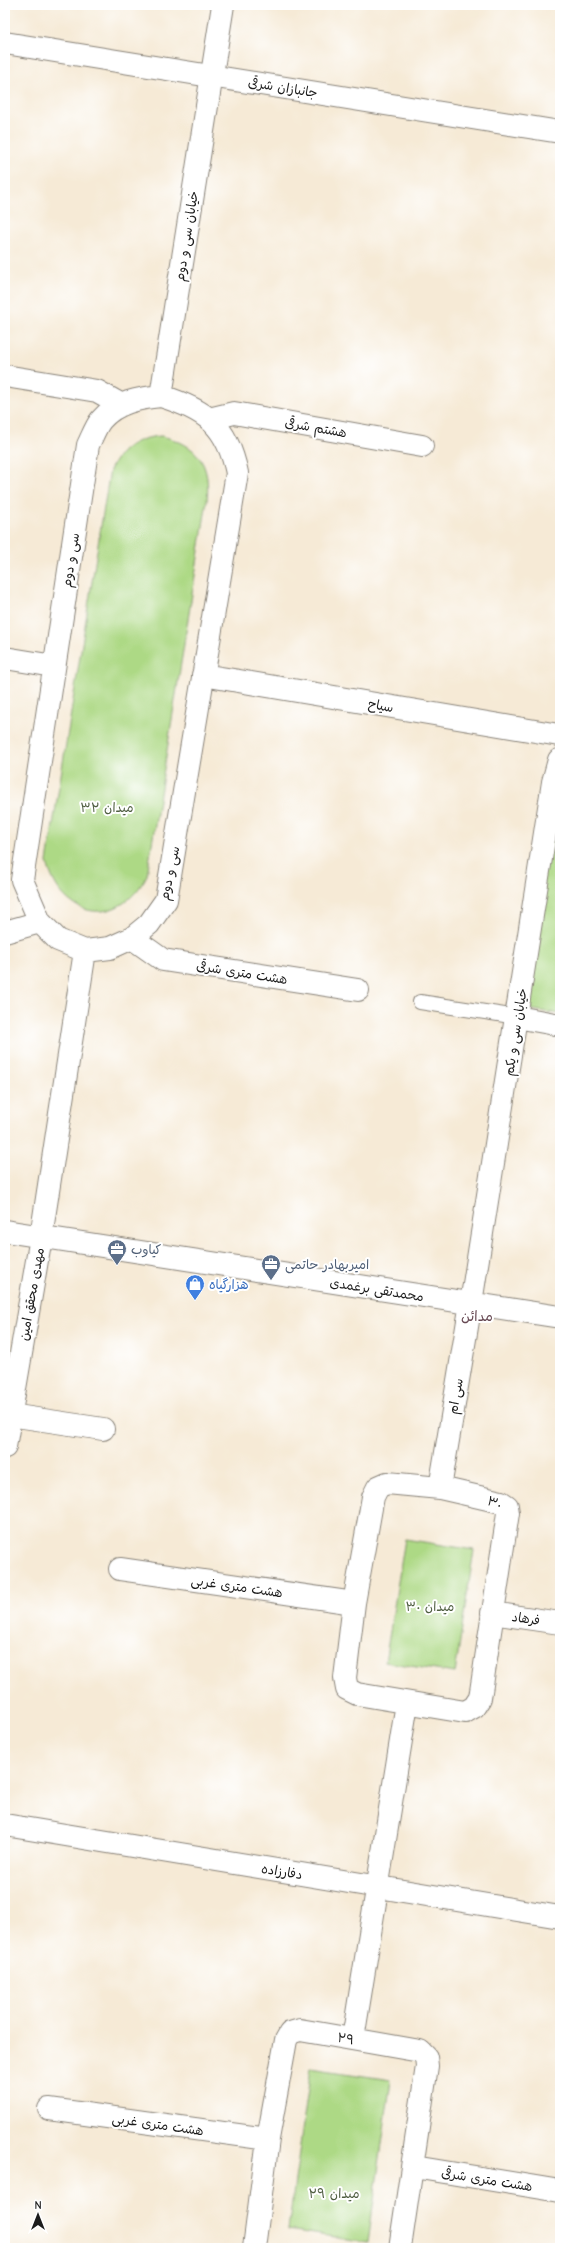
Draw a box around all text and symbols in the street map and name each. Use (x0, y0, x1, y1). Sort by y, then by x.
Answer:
street label: جانبازان شرقی (247, 74, 319, 101)
street label: خیابان سی و دوم (172, 190, 204, 283)
street label: هشتم شرقی (283, 414, 348, 443)
street label: سی و دوم (59, 532, 85, 589)
street label: سیاح (367, 696, 395, 717)
park label: میدان ۳۲ (80, 800, 134, 816)
street label: سی و دوم (156, 845, 185, 902)
street label: هشت متری شرقی (195, 957, 289, 987)
street label: خیابان سی و یکم (501, 987, 533, 1078)
office icon: کیاوب (106, 1238, 128, 1266)
place label: کیاوب (131, 1242, 162, 1258)
street label: مهدی محقق امین (16, 1246, 48, 1342)
office icon: امیربهادر حاتمی (260, 1253, 282, 1281)
place label: امیربهادر حاتمی (285, 1257, 369, 1274)
shop icon: هزارگیاه (184, 1273, 206, 1301)
street label: محمدتقی برغمدی (329, 1275, 425, 1306)
place label: هزارگیاه (209, 1277, 249, 1293)
district label: مدائن (461, 1308, 493, 1325)
street label: سی ام (445, 1377, 469, 1416)
street label: ۳۰ (485, 1493, 504, 1512)
street label: هشت متری غربی (190, 1573, 284, 1602)
park label: میدان ۳۰ (406, 1599, 454, 1615)
street label: فرهاد (511, 1609, 541, 1628)
street label: دفارزاده (260, 1861, 303, 1883)
street label: ۲۹ (336, 2030, 356, 2047)
street label: هشت متری غربی (111, 2111, 205, 2140)
street label: هشت متری شرقی (440, 2164, 534, 2194)
park label: میدان ۲۹ (309, 2186, 359, 2202)
north arrow (18, 2195, 58, 2235)
text: N (34, 2199, 42, 2212)

